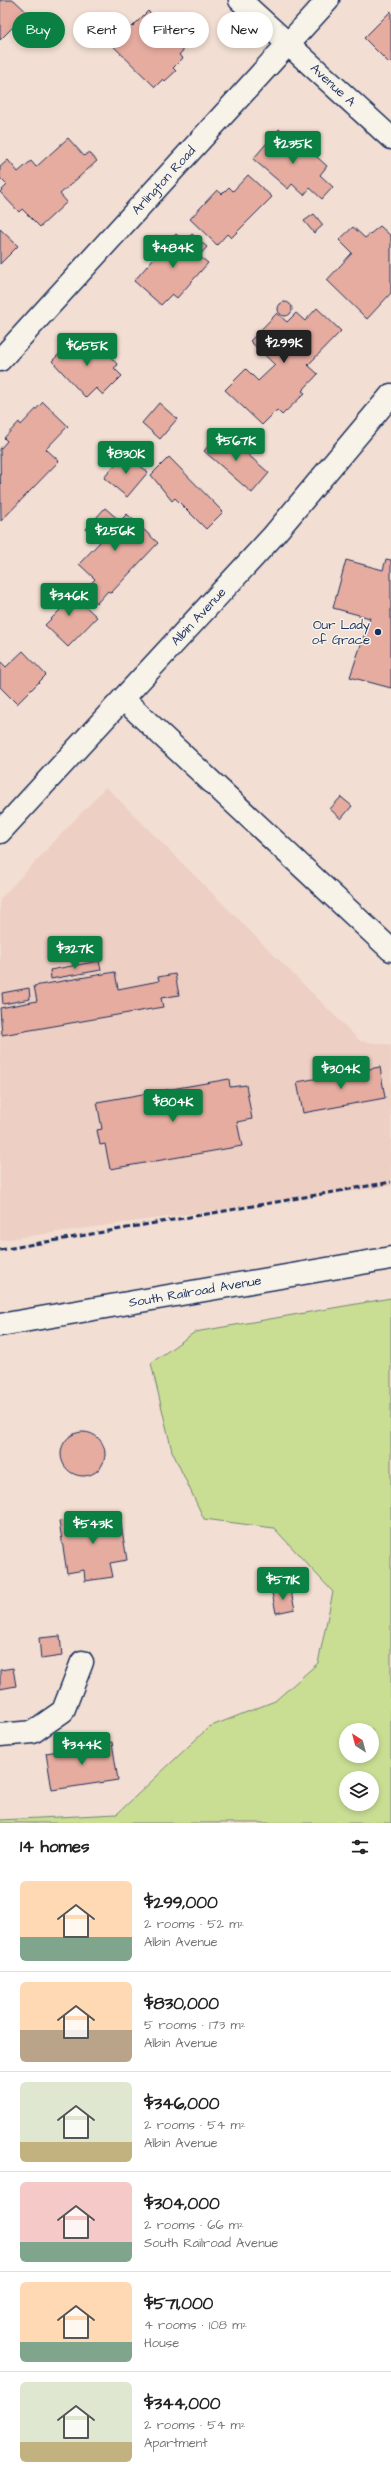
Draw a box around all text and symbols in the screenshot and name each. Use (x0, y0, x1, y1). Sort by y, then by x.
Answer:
chip: Buy (12, 12, 65, 48)
chip: Rent (73, 12, 131, 48)
chip: Filters (139, 12, 209, 48)
chip: New (217, 12, 273, 48)
street label: Avenue A (306, 60, 360, 111)
pin: $235K (265, 131, 321, 165)
text: $235K (274, 135, 312, 153)
street label: Arlington Road (128, 142, 200, 219)
pin: $484K (145, 235, 201, 269)
text: $484K (152, 239, 194, 257)
pin: $299K (256, 330, 312, 364)
pin: $655K (59, 333, 115, 367)
text: $299K (265, 334, 303, 352)
text: $655K (66, 337, 108, 355)
pin: $567K (208, 428, 264, 462)
text: $567K (216, 432, 256, 450)
pin: $830K (98, 441, 154, 475)
text: $830K (107, 445, 145, 463)
pin: $256K (87, 518, 143, 552)
text: $256K (95, 522, 135, 540)
pin: $346K (41, 583, 97, 617)
street label: Albin Avenue (167, 583, 230, 650)
text: $346K (50, 587, 88, 605)
place label: Our Lady of Grace (312, 616, 370, 649)
marker: Our Lady of Grace (373, 627, 383, 637)
pin: $327K (47, 936, 103, 970)
text: $327K (56, 940, 94, 958)
pin: $304K (313, 1056, 369, 1090)
text: $304K (322, 1060, 360, 1078)
pin: $804K (145, 1089, 201, 1123)
text: $804K (153, 1093, 193, 1111)
street label: South Railroad Avenue (127, 1271, 263, 1312)
pin: $543K (65, 1511, 121, 1545)
text: $543K (73, 1515, 113, 1533)
pin: $571K (255, 1567, 311, 1601)
text: $571K (266, 1571, 300, 1589)
north arrow (339, 1723, 379, 1763)
map controls (339, 1723, 379, 1811)
pin: $344K (54, 1732, 110, 1766)
text: $344K (62, 1736, 102, 1754)
button: layers (339, 1771, 379, 1811)
text: 14 homes (20, 1835, 90, 1859)
icon: filters (349, 1836, 371, 1858)
text: $299,000 (144, 1891, 218, 1915)
icon: home (52, 1897, 100, 1945)
text: 2 rooms · 52 m² (144, 1915, 244, 1933)
text: Albin Avenue (144, 1933, 218, 1951)
text: $830,000 (144, 1992, 219, 2016)
icon: home (52, 1998, 100, 2046)
text: 5 rooms · 173 m² (144, 2016, 246, 2034)
text: Albin Avenue (144, 2034, 218, 2052)
text: $346,000 (144, 2092, 220, 2116)
icon: home (52, 2098, 100, 2146)
text: 2 rooms · 54 m² (144, 2116, 246, 2134)
text: Albin Avenue (144, 2134, 218, 2152)
text: $304,000 (144, 2192, 220, 2216)
icon: home (52, 2198, 100, 2246)
text: 2 rooms · 66 m² (144, 2216, 244, 2234)
text: South Railroad Avenue (144, 2234, 278, 2252)
text: $571,000 (144, 2292, 213, 2316)
icon: home (52, 2298, 100, 2346)
text: 4 rooms · 108 m² (144, 2316, 247, 2334)
text: House (144, 2334, 179, 2352)
text: $344,000 (144, 2392, 220, 2416)
icon: home (52, 2398, 100, 2446)
text: 2 rooms · 54 m² (144, 2416, 246, 2434)
text: Apartment (144, 2434, 208, 2452)

